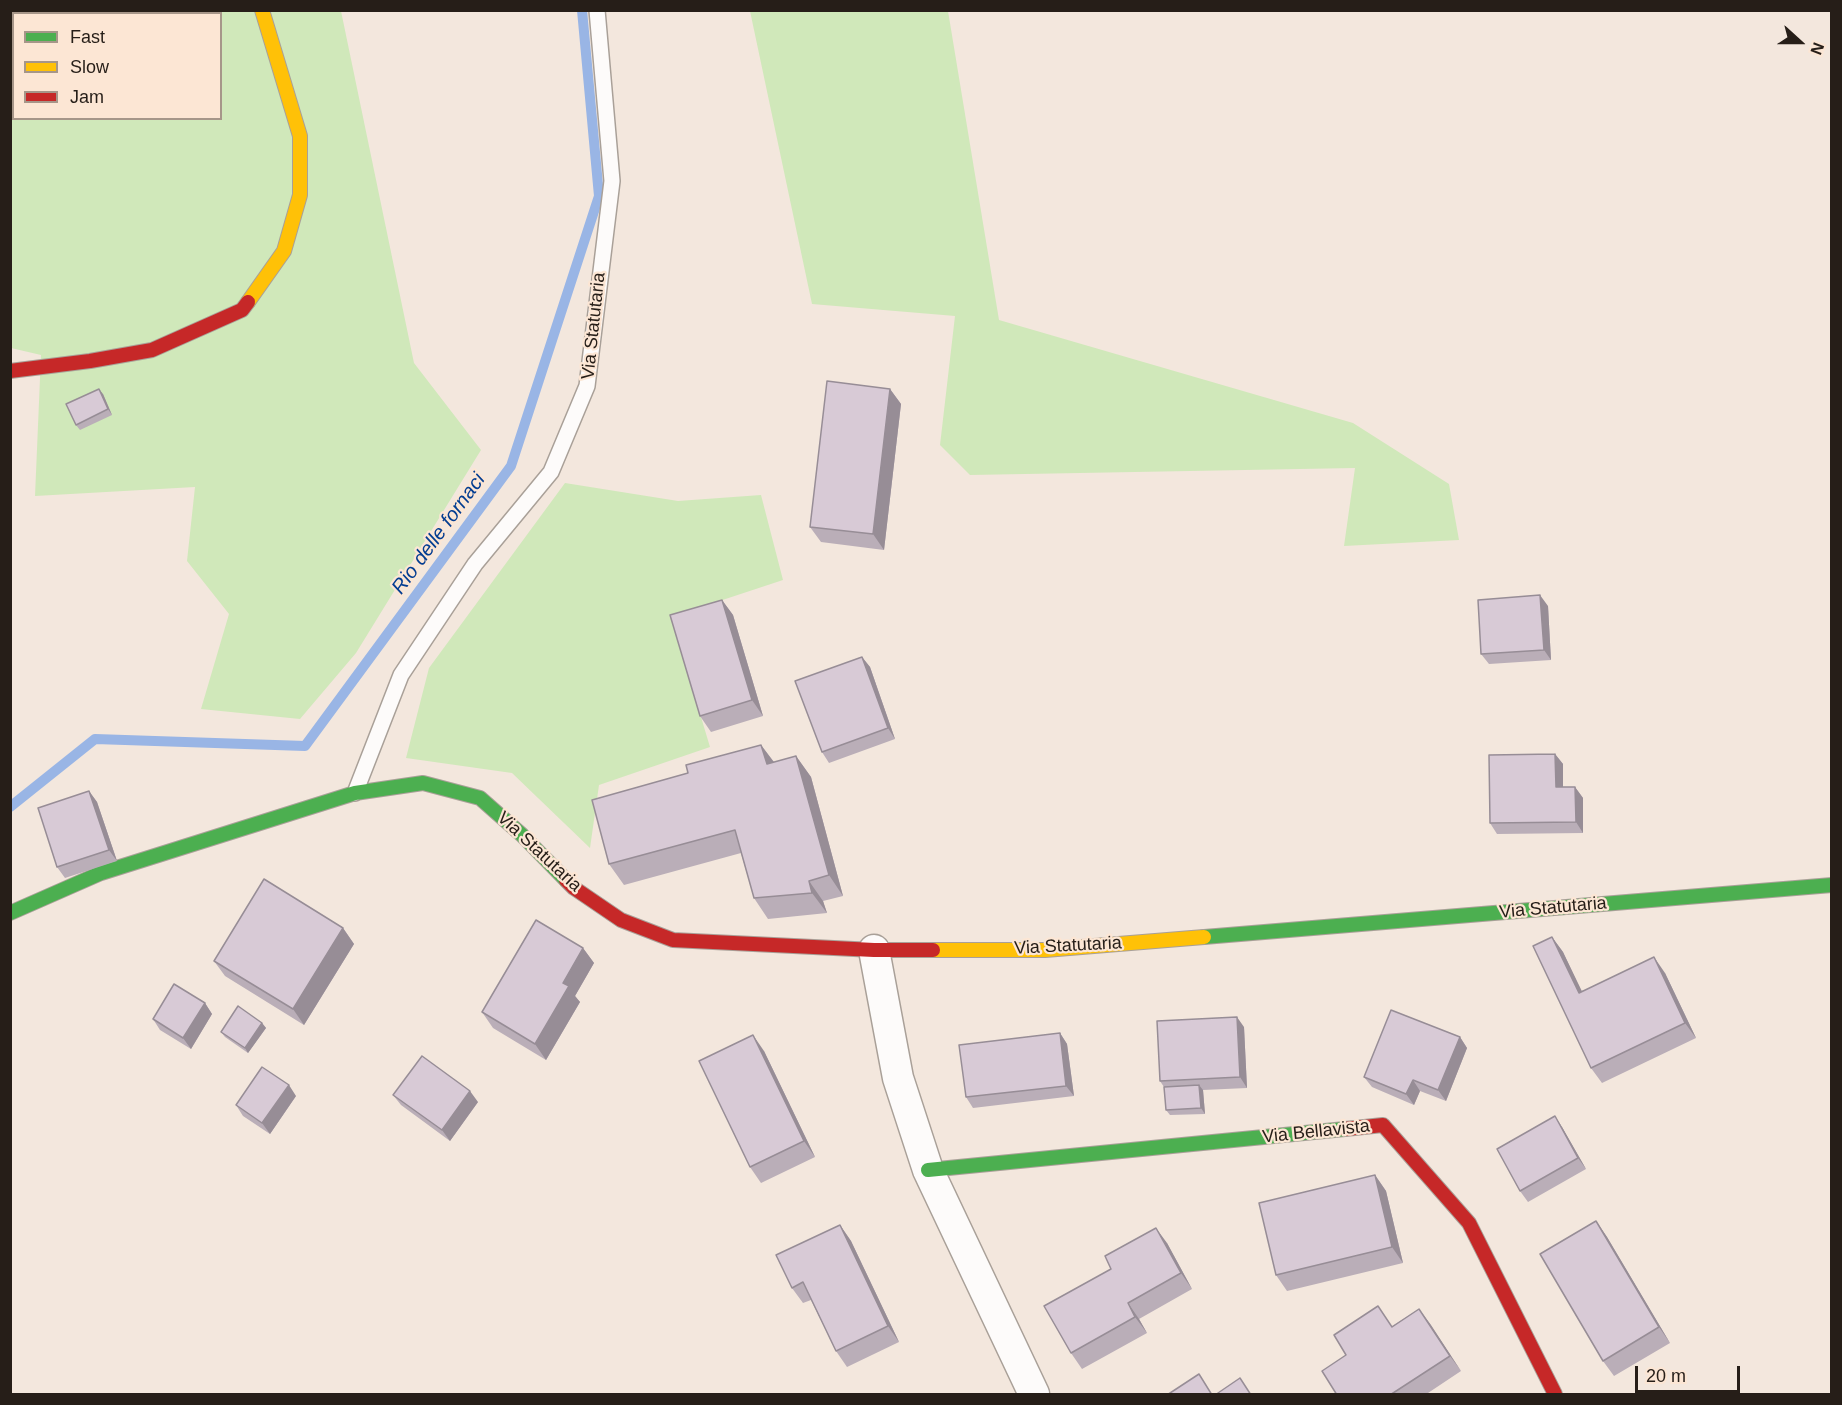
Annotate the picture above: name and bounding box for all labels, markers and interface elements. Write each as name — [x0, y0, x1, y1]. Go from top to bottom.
legend — [12, 12, 222, 120]
north arrow — [1770, 12, 1830, 72]
text: Fast — [70, 27, 105, 47]
text: N — [1807, 40, 1827, 57]
text: Slow — [70, 57, 109, 77]
text: Jam — [70, 87, 104, 107]
street label: Via Statutaria — [578, 271, 610, 381]
water label: Rio delle fornaci — [387, 469, 491, 599]
street label: Via Statutaria — [492, 807, 586, 897]
street label: Via Statutaria — [1498, 893, 1608, 923]
street label: Via Statutaria — [1014, 932, 1122, 960]
street label: Via Bellavista — [1261, 1116, 1371, 1148]
scale bar — [1638, 1354, 1743, 1392]
text: 20 m — [1646, 1366, 1686, 1386]

